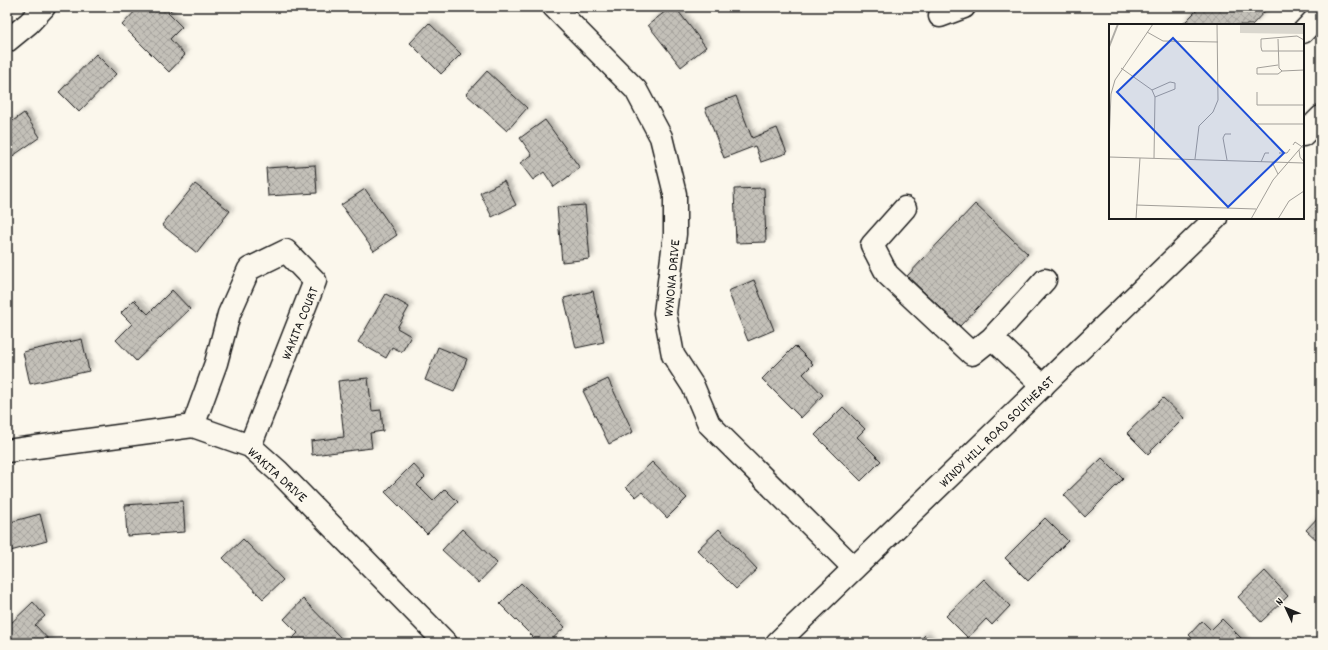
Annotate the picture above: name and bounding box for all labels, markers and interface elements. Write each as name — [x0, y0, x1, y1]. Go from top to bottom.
inset map — [1109, 24, 1304, 219]
street label: WYNONA DRIVE — [660, 238, 686, 318]
street label: WAKITA COURT — [277, 284, 325, 363]
street label: WINDY HILL ROAD SOUTHEAST — [935, 372, 1060, 493]
street label: WAKITA DRIVE — [242, 443, 311, 508]
north arrow — [1266, 588, 1306, 628]
text: N — [1273, 595, 1288, 610]

